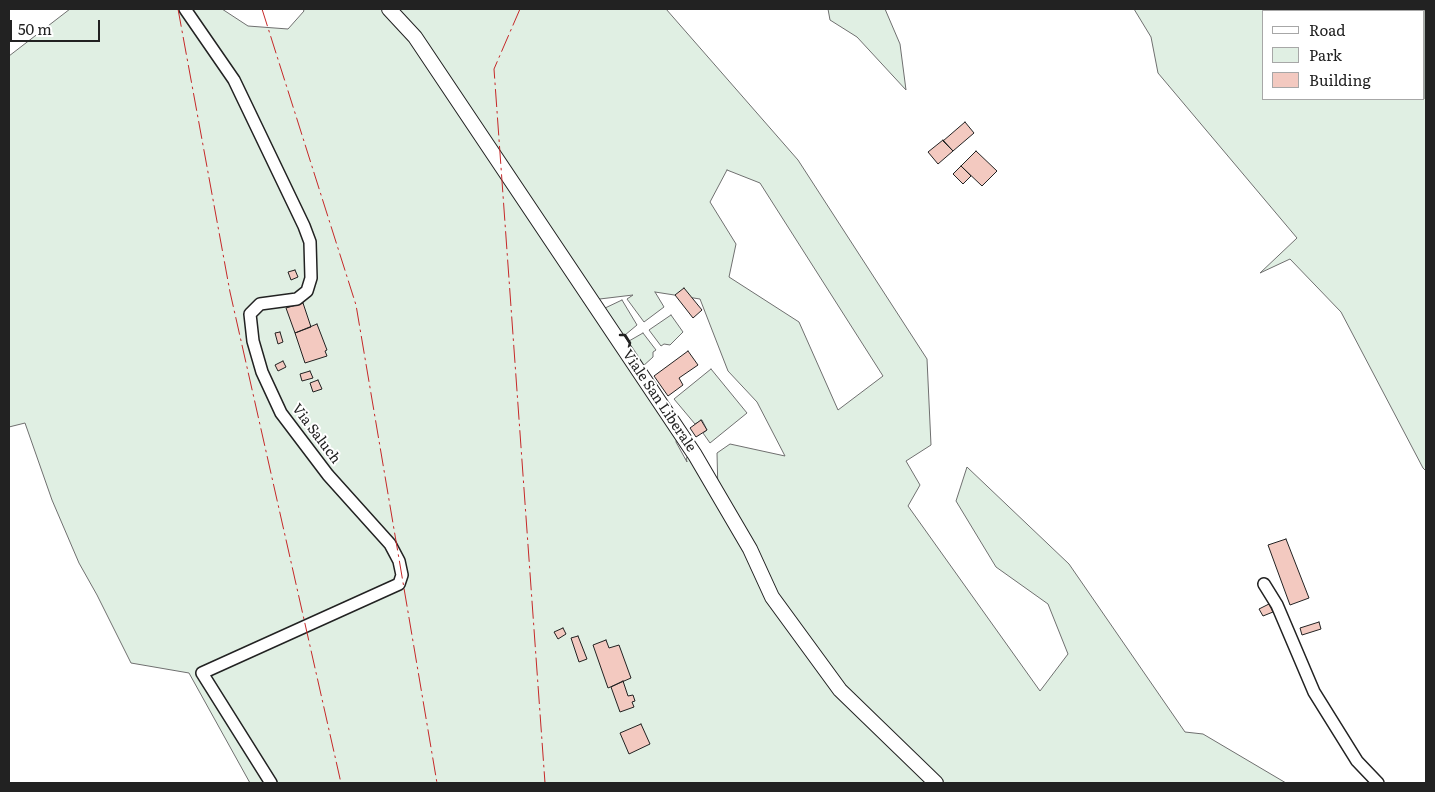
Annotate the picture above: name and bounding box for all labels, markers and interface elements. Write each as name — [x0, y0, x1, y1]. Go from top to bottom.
scale bar — [12, 10, 102, 42]
legend — [1262, 10, 1425, 100]
text: 50 m — [18, 17, 52, 40]
text: Road — [1309, 18, 1345, 41]
text: Park — [1309, 43, 1342, 66]
text: Building — [1309, 68, 1371, 91]
street label: Viale San Liberale — [619, 347, 699, 455]
street label: Via Saluch — [288, 401, 344, 467]

